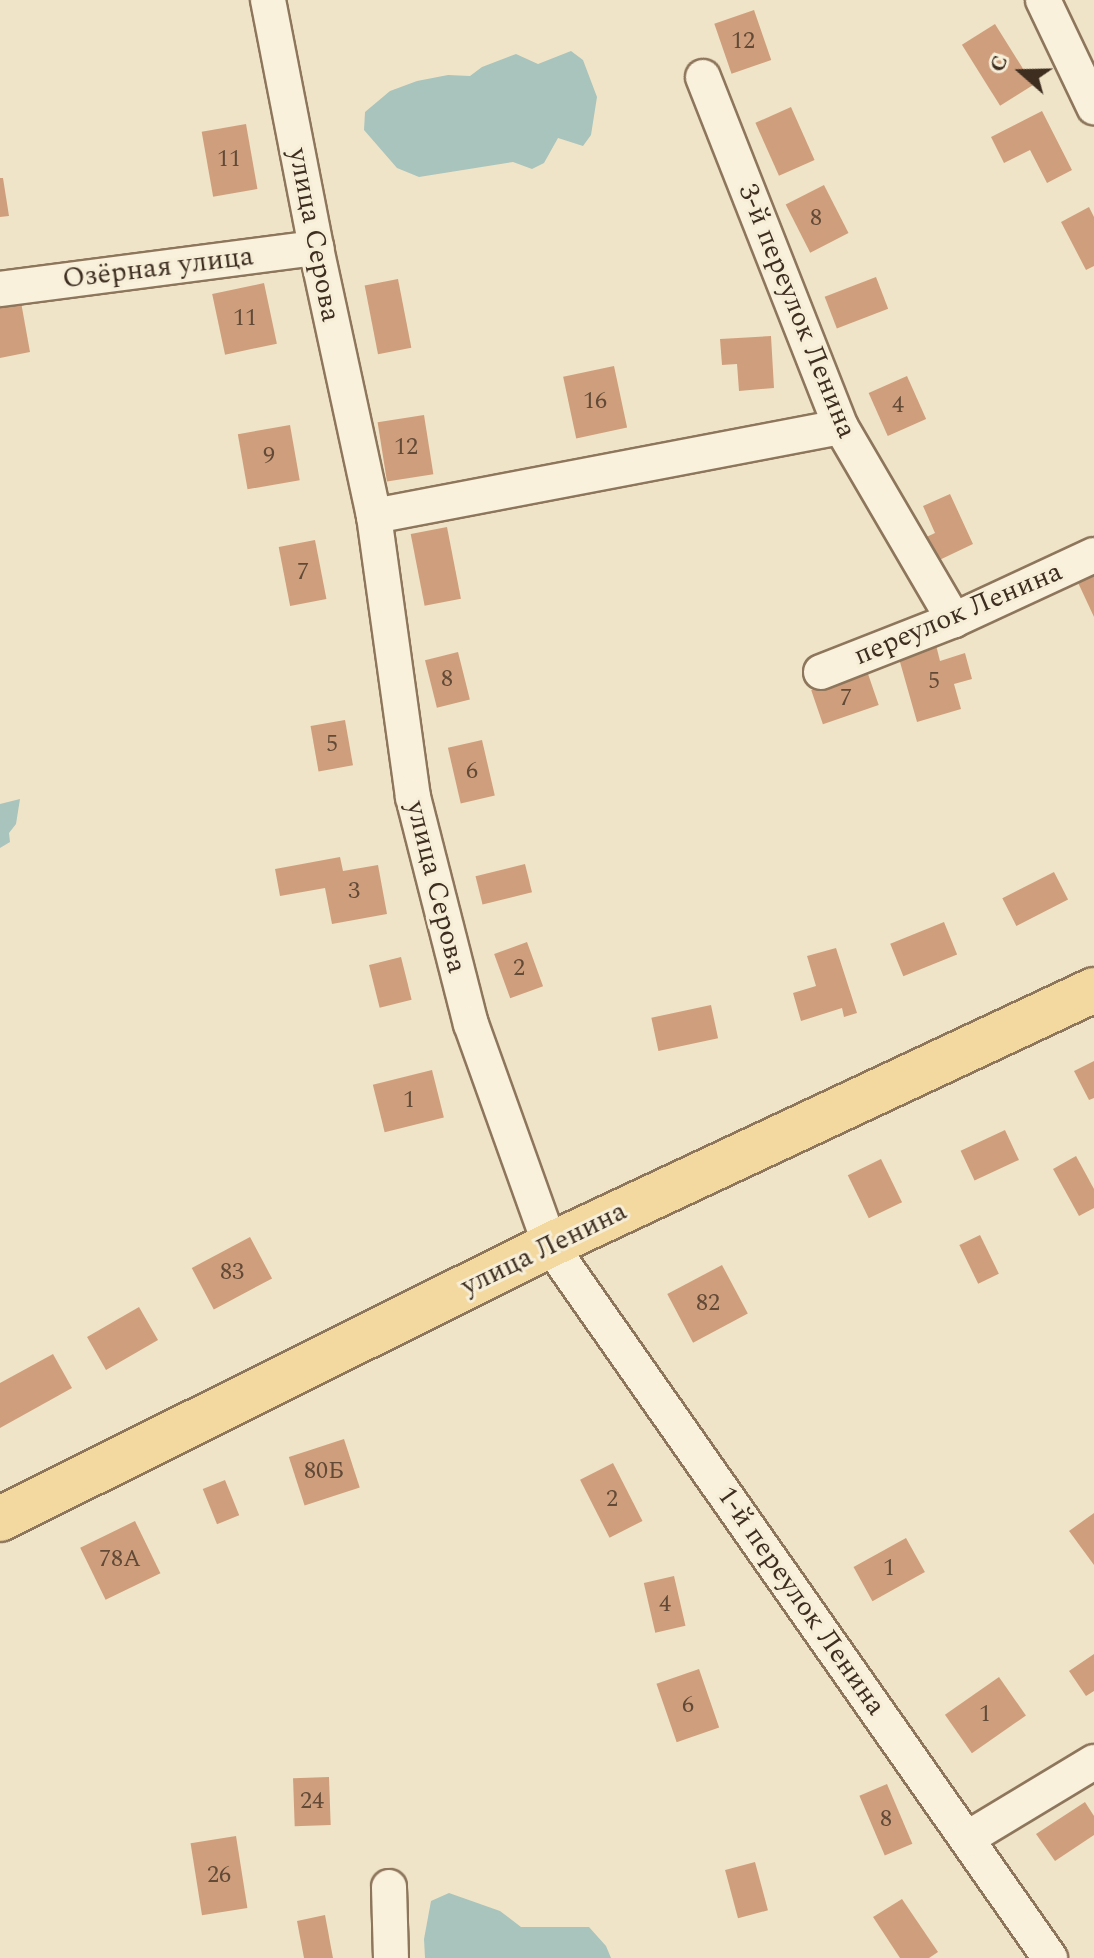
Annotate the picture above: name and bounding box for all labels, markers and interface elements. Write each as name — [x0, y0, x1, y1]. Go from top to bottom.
house number: 12 — [731, 28, 755, 56]
north arrow — [982, 32, 1062, 112]
text: С — [981, 51, 1017, 77]
street label: улица Серова — [281, 145, 347, 325]
house number: 11 — [217, 146, 241, 174]
street label: 3-й переулок Ленина — [731, 179, 863, 443]
house number: 8 — [810, 205, 822, 233]
street label: Озёрная улица — [61, 240, 255, 296]
house number: 11 — [233, 305, 257, 333]
house number: 16 — [583, 388, 607, 416]
house number: 4 — [892, 392, 904, 420]
house number: 12 — [394, 434, 418, 462]
house number: 9 — [263, 443, 275, 471]
street label: переулок Ленина — [849, 555, 1067, 673]
house number: 7 — [297, 559, 309, 587]
house number: 8 — [441, 666, 453, 694]
house number: 5 — [928, 668, 940, 696]
house number: 7 — [840, 685, 852, 713]
house number: 5 — [326, 731, 338, 759]
house number: 6 — [466, 758, 478, 786]
street label: улица Серова — [398, 798, 474, 976]
house number: 3 — [348, 878, 360, 906]
house number: 2 — [513, 955, 525, 983]
house number: 1 — [403, 1087, 415, 1115]
street label: улица Ленина — [456, 1194, 632, 1304]
house number: 83 — [220, 1259, 244, 1287]
house number: 82 — [696, 1290, 720, 1318]
house number: 80Б — [304, 1458, 344, 1486]
street label: 1-й переулок Ленина — [709, 1480, 893, 1722]
house number: 2 — [606, 1486, 618, 1514]
house number: 78А — [99, 1546, 141, 1574]
house number: 1 — [883, 1555, 895, 1583]
house number: 4 — [659, 1591, 671, 1619]
house number: 6 — [682, 1692, 694, 1720]
house number: 1 — [979, 1701, 991, 1729]
house number: 24 — [300, 1788, 324, 1816]
house number: 8 — [880, 1806, 892, 1834]
house number: 26 — [207, 1862, 231, 1890]

